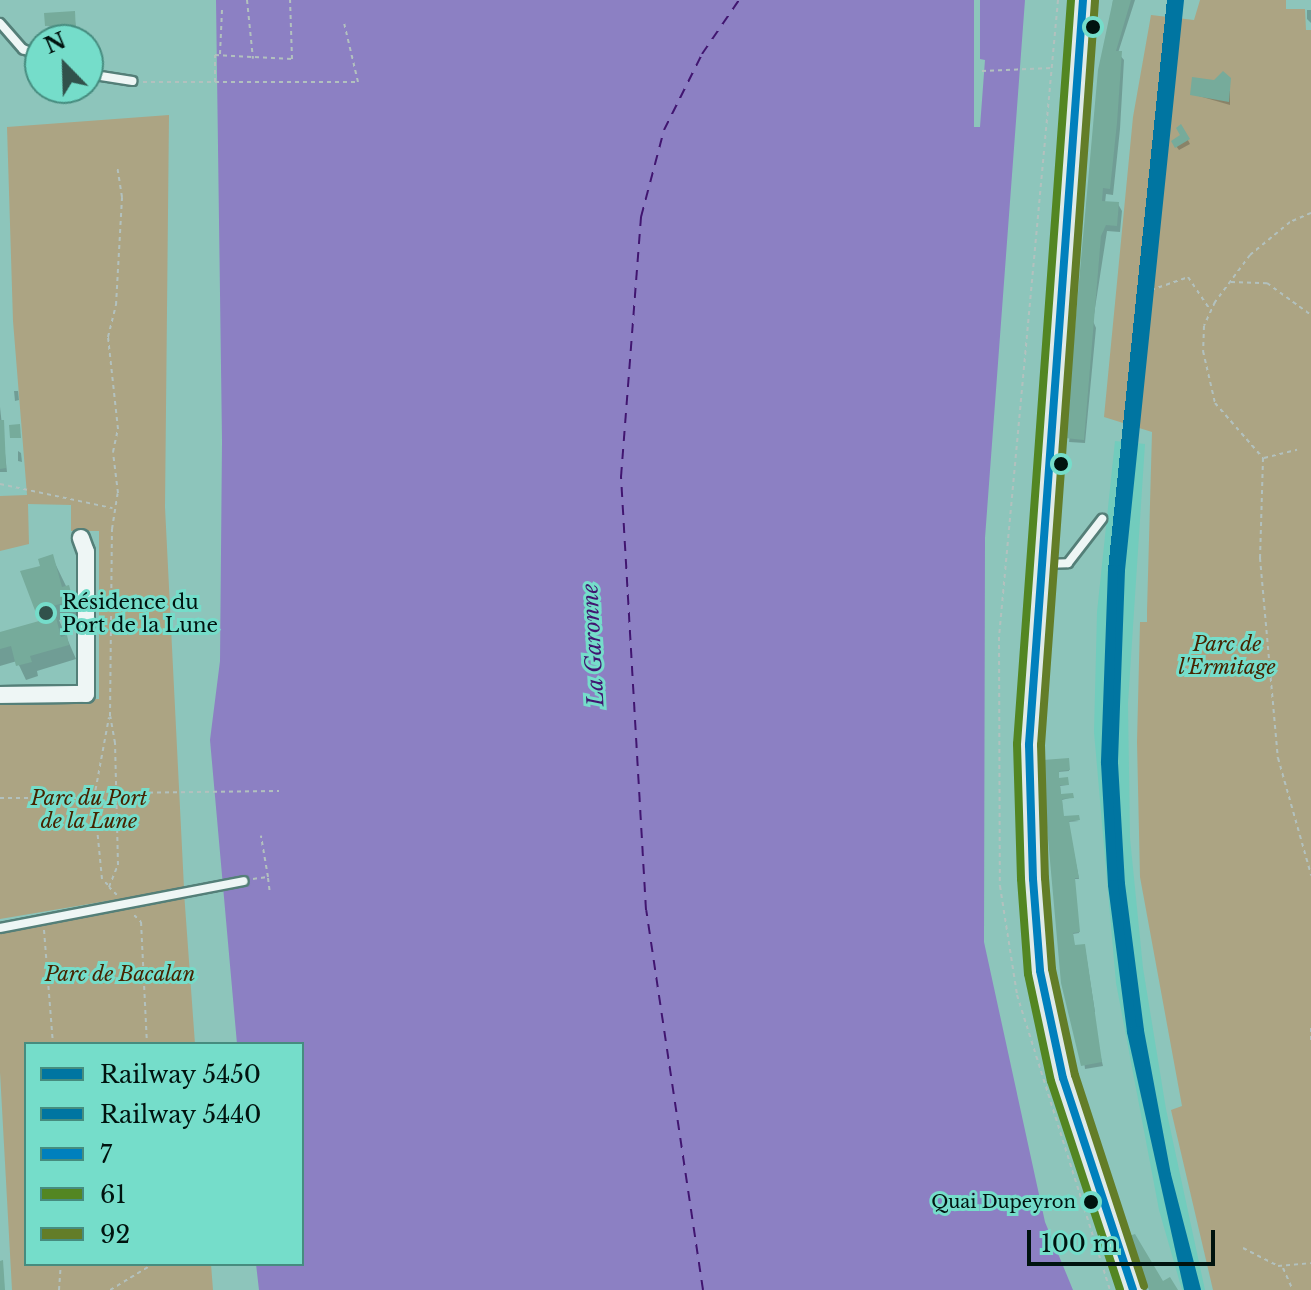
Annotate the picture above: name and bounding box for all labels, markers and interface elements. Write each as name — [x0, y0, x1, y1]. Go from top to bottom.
unlabelled marker — [1085, 19, 1101, 35]
north arrow — [24, 24, 104, 104]
text: N — [40, 27, 70, 60]
unlabelled marker — [1053, 456, 1069, 472]
water label: La Garonne — [577, 583, 609, 707]
place label: Résidence du Port de la Lune — [62, 590, 218, 637]
marker: Résidence du Port de la Lune — [37, 604, 55, 622]
park label: Parc de l'Ermitage — [1178, 633, 1276, 680]
park label: Parc du Port de la Lune — [31, 786, 147, 833]
park label: Parc de Bacalan — [45, 962, 195, 986]
legend — [24, 1042, 304, 1266]
text: Railway 5450 — [100, 1060, 261, 1089]
text: Railway 5440 — [100, 1100, 261, 1129]
text: 7 — [100, 1140, 112, 1169]
text: 61 — [100, 1180, 126, 1209]
place label: Quai Dupeyron — [931, 1191, 1076, 1213]
marker: Quai Dupeyron — [1083, 1194, 1099, 1210]
scale bar — [1031, 1214, 1219, 1264]
text: 92 — [100, 1220, 130, 1249]
text: 100 m — [1041, 1229, 1119, 1258]

